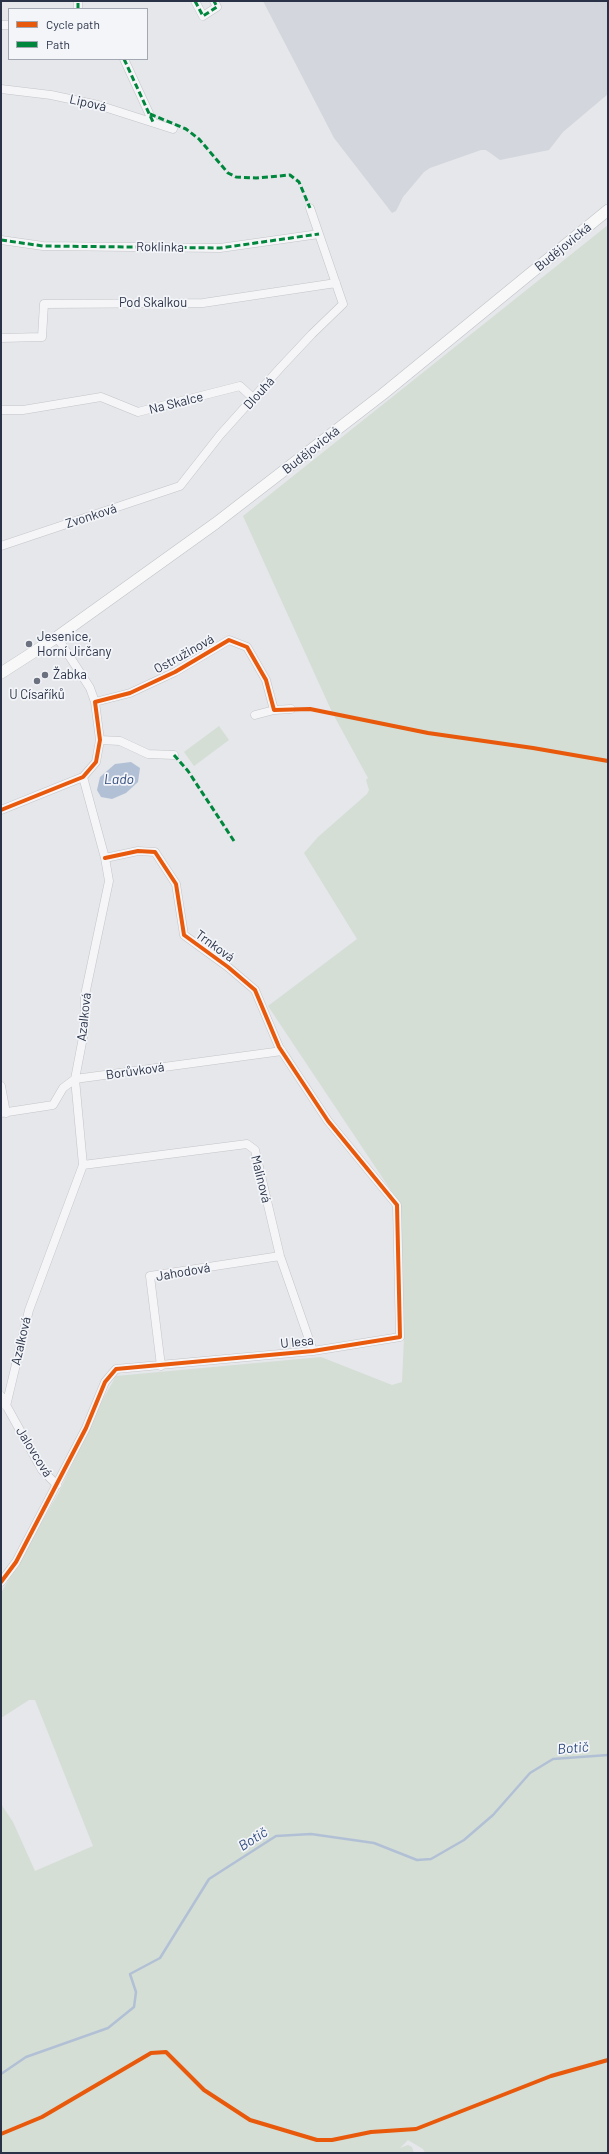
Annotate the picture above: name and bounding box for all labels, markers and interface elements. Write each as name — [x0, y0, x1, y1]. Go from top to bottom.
legend — [8, 8, 148, 60]
text: Cycle path — [46, 17, 100, 31]
text: Path — [46, 37, 70, 51]
street label: Lipová — [68, 91, 108, 115]
street label: Budějovická — [532, 219, 594, 275]
street label: Roklinka — [136, 239, 184, 255]
street label: Pod Skalkou — [119, 295, 187, 311]
street label: Dlouhá — [240, 373, 278, 413]
street label: Na Skalce — [147, 389, 205, 417]
street label: Budějovická — [279, 423, 343, 477]
street label: Zvonková — [63, 500, 119, 532]
place label: Jesenice, Horní Jirčany — [37, 629, 111, 660]
street label: Ostružinová — [151, 631, 217, 677]
marker: Jesenice, Horní Jirčany — [24, 639, 34, 649]
place label: Žabka — [53, 667, 87, 683]
marker: Žabka — [40, 670, 50, 680]
marker: U Císaříků — [32, 676, 42, 686]
place label: U Císaříků — [9, 687, 65, 703]
water label: Lado — [104, 771, 134, 787]
street label: Trnková — [193, 927, 237, 965]
street label: Azalková — [74, 992, 94, 1042]
street label: Borůvková — [105, 1059, 165, 1083]
street label: Malinová — [248, 1154, 274, 1204]
street label: Jahodová — [155, 1260, 211, 1284]
street label: Azalková — [8, 1315, 34, 1367]
street label: U lesa — [279, 1332, 315, 1352]
street label: Jalovcová — [13, 1424, 55, 1480]
water label: Botič — [557, 1738, 589, 1758]
water label: Botič — [235, 1824, 271, 1854]

